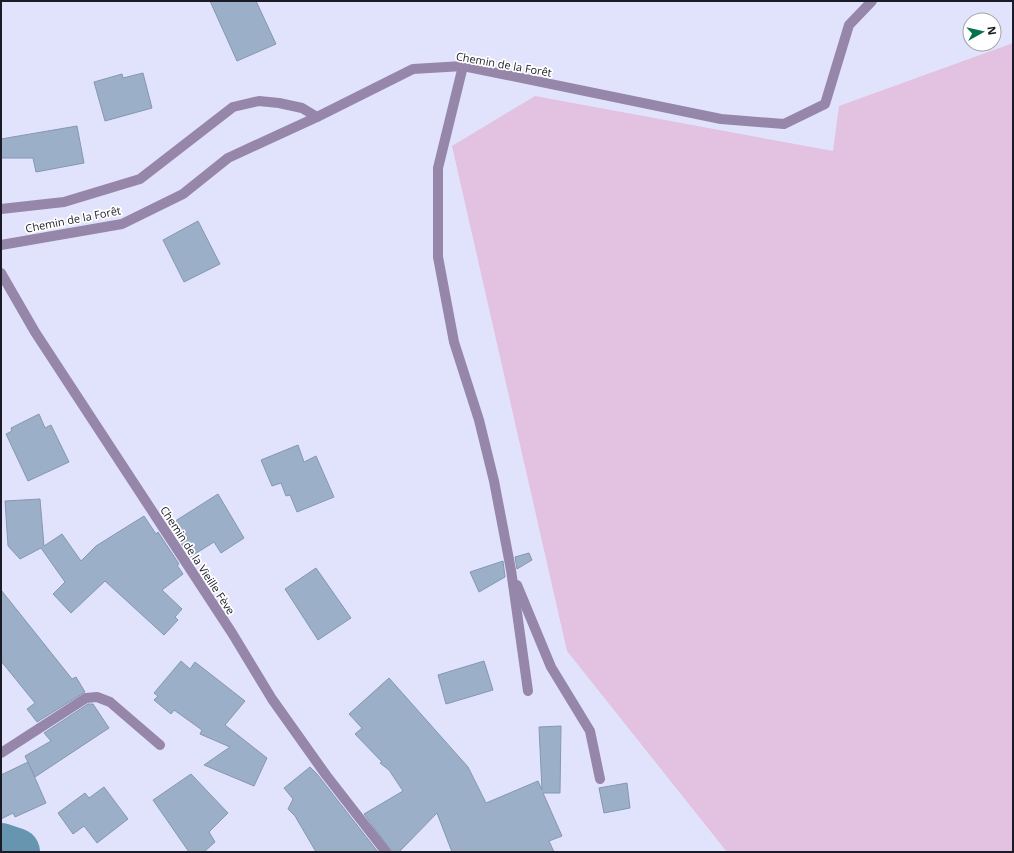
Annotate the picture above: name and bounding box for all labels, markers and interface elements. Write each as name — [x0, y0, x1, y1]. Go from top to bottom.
north arrow — [962, 12, 1002, 52]
text: N — [984, 25, 1000, 36]
street label: Chemin de la Forêt — [455, 48, 553, 80]
street label: Chemin de la Forêt — [24, 202, 122, 236]
street label: Chemin de la Vieille Fève — [157, 503, 239, 617]

